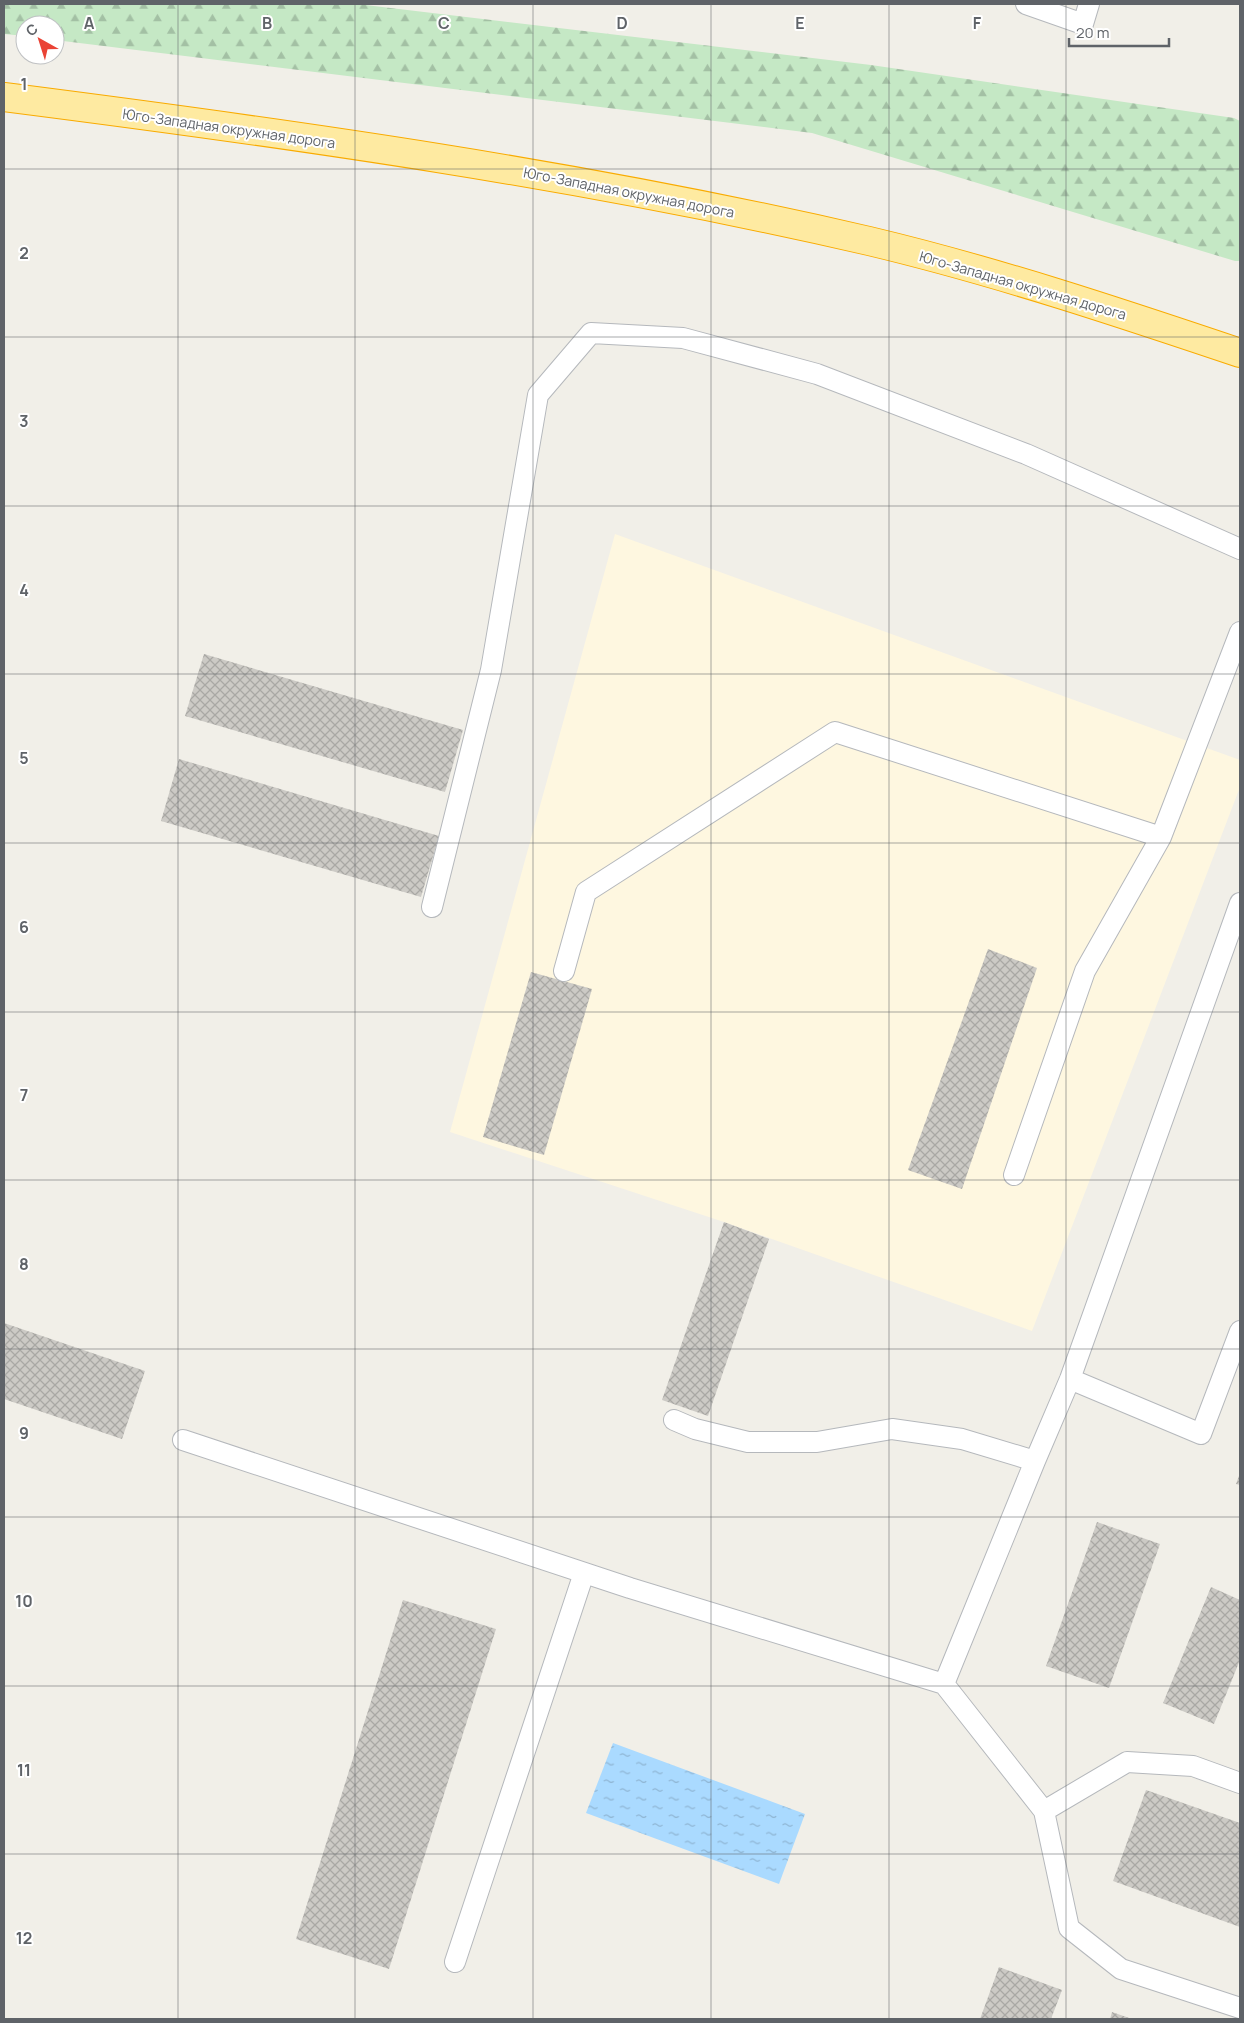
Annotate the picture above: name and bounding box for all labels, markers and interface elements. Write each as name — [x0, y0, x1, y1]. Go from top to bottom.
text: A — [84, 12, 95, 34]
text: B — [262, 12, 272, 34]
text: C — [438, 12, 450, 34]
text: D — [616, 12, 628, 34]
text: E — [795, 12, 805, 34]
text: F — [973, 12, 982, 34]
north arrow — [15, 15, 65, 65]
scale bar — [1069, 15, 1169, 47]
text: С — [22, 19, 42, 40]
text: 20 m — [1076, 22, 1109, 43]
text: 1 — [20, 73, 28, 95]
street label: Юго-Западная окружная дорога — [122, 104, 336, 152]
street label: Юго-Западная окружная дорога — [522, 162, 736, 222]
text: 2 — [19, 242, 29, 264]
street label: Юго-Западная окружная дорога — [917, 246, 1129, 324]
text: 3 — [19, 410, 29, 432]
text: 4 — [19, 579, 29, 601]
text: 5 — [19, 747, 29, 769]
text: 6 — [19, 916, 29, 938]
text: 7 — [20, 1084, 28, 1106]
text: 8 — [19, 1253, 29, 1275]
text: 9 — [19, 1422, 29, 1444]
text: 10 — [15, 1590, 33, 1612]
text: 11 — [17, 1759, 31, 1781]
text: 12 — [16, 1927, 32, 1949]

